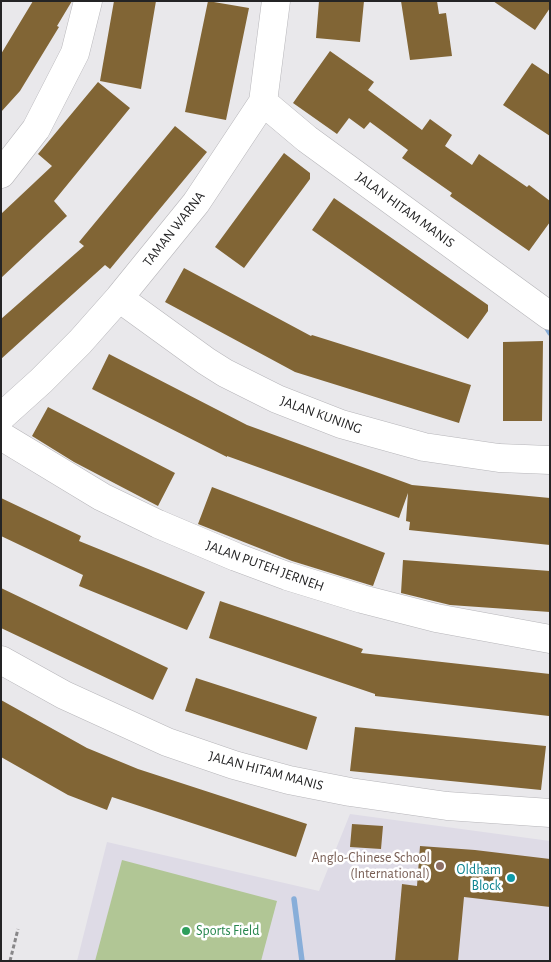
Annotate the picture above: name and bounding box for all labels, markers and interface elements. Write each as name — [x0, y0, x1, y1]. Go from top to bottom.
street label: JALAN HITAM MANIS — [352, 169, 458, 251]
street label: TAMAN WARNA — [139, 188, 209, 270]
street label: JALAN KUNING — [278, 392, 364, 438]
street label: JALAN PUTEH JERNEH — [204, 537, 326, 595]
street label: JALAN HITAM MANIS — [207, 748, 325, 794]
place label: Anglo-Chinese School (International) — [312, 850, 430, 882]
marker: Anglo-Chinese School (International) — [434, 860, 446, 872]
place label: Oldham Block — [457, 862, 501, 894]
marker: Oldham Block — [505, 872, 517, 884]
place label: Sports Field — [196, 923, 260, 939]
marker: Sports Field — [180, 925, 192, 937]

